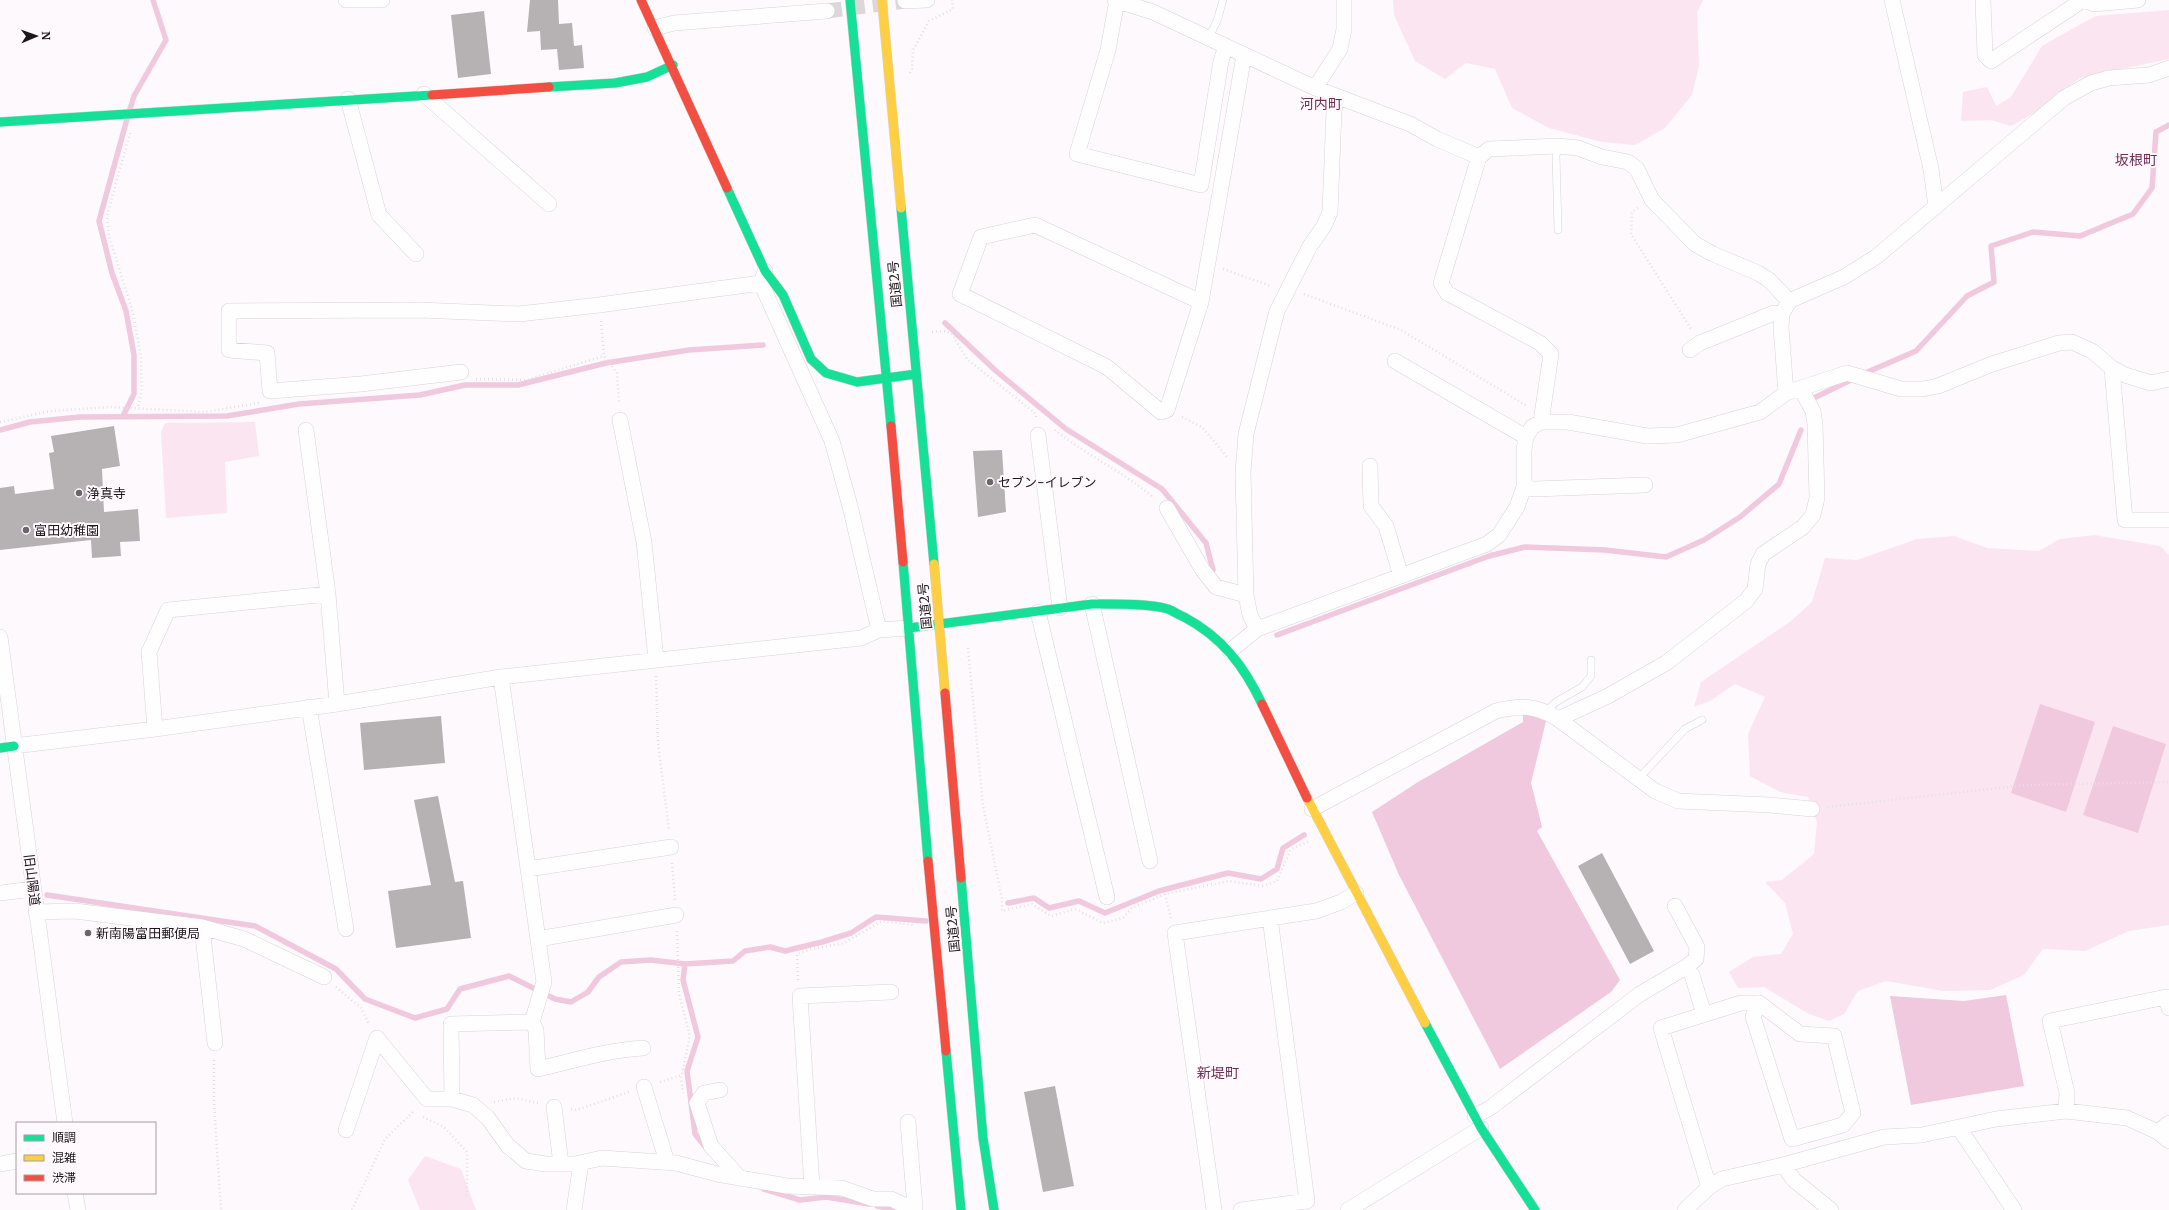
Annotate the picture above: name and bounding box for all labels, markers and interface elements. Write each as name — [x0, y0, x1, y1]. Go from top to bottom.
north arrow — [16, 16, 56, 56]
text: N — [39, 31, 53, 41]
district label: 河内町 — [1300, 95, 1342, 113]
district label: 坂根町 — [2115, 151, 2157, 169]
street label: 国道2号 — [884, 260, 906, 308]
place label: セブン-イレブン — [998, 474, 1097, 491]
marker: セブン-イレブン — [985, 477, 995, 487]
place label: 浄真寺 — [87, 485, 126, 502]
marker: 浄真寺 — [74, 488, 84, 498]
place label: 富田幼稚園 — [34, 522, 99, 539]
marker: 富田幼稚園 — [21, 525, 31, 535]
street label: 国道2号 — [914, 582, 936, 630]
street label: 旧山陽道 — [20, 853, 44, 907]
street label: 国道2号 — [942, 905, 964, 953]
place label: 新南陽富田郵便局 — [96, 925, 200, 942]
marker: 新南陽富田郵便局 — [83, 928, 93, 938]
district label: 新堤町 — [1197, 1064, 1239, 1082]
legend — [16, 1122, 156, 1194]
text: 順調 — [52, 1130, 76, 1145]
text: 混雑 — [52, 1150, 76, 1165]
text: 渋滞 — [52, 1170, 76, 1185]

